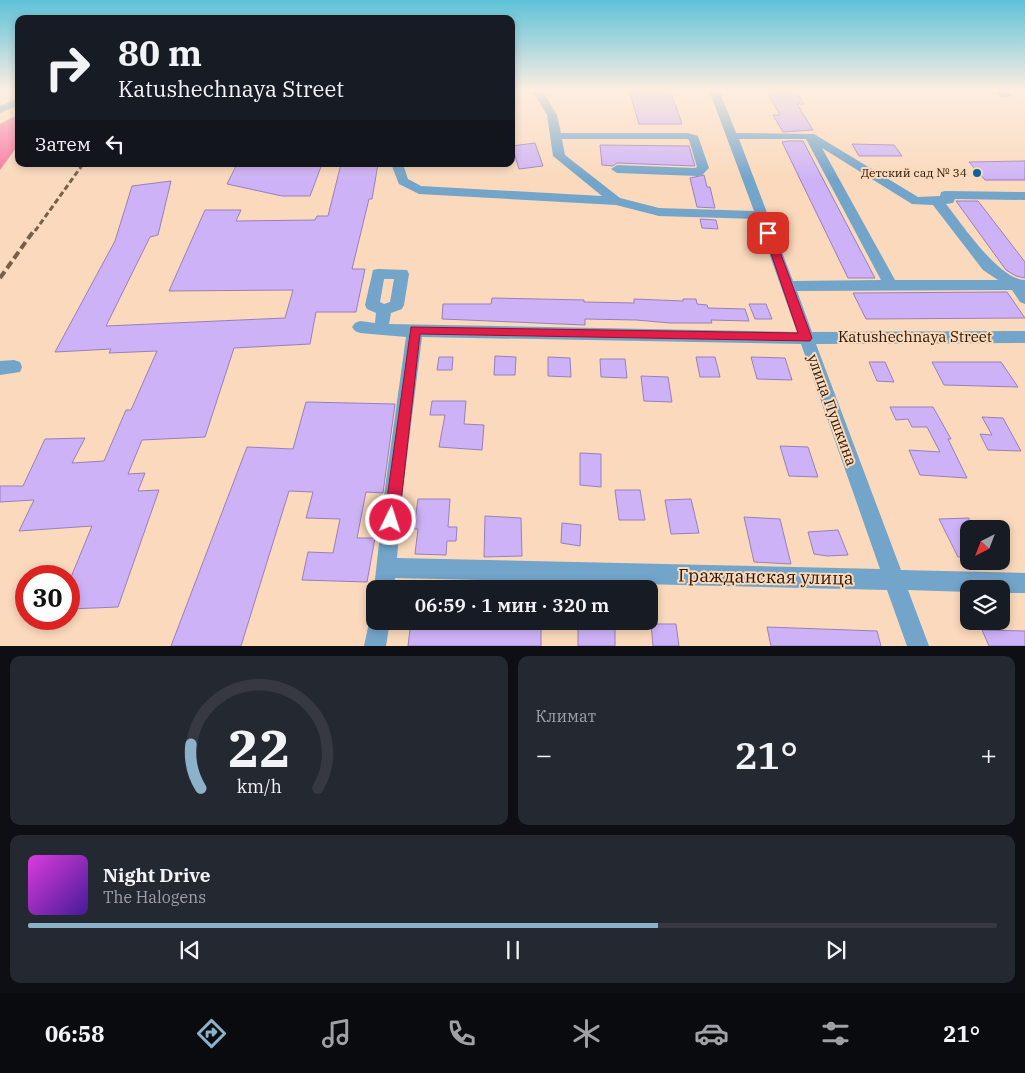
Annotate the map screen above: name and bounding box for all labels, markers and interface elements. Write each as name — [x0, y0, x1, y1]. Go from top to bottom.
text: 80 m — [118, 30, 202, 76]
icon: right — [35, 35, 100, 100]
text: Katushechnaya Street — [118, 74, 344, 103]
icon: left — [101, 130, 129, 158]
text: Затем — [35, 132, 91, 156]
place label: Детский сад № 34 — [861, 165, 967, 180]
marker: Детский сад № 34 — [971, 167, 983, 179]
pin — [747, 212, 789, 254]
icon: arrive — [754, 219, 782, 247]
street label: Katushechnaya Street — [838, 327, 992, 346]
street label: улица Пушкина — [803, 351, 861, 468]
position arrow — [364, 493, 416, 545]
north arrow — [960, 520, 1010, 570]
map controls — [960, 520, 1010, 630]
street label: Гражданская улица — [678, 563, 854, 590]
speed limit sign: 30 — [15, 565, 80, 630]
button: layers — [960, 580, 1010, 630]
text: 06:59 · 1 мин · 320 m — [415, 593, 609, 617]
text: Климат — [536, 706, 596, 726]
text: 22 — [228, 714, 290, 781]
text: 21° — [735, 730, 798, 779]
text: − — [536, 736, 552, 773]
text: + — [980, 736, 997, 773]
text: km/h — [236, 775, 281, 798]
text: Night Drive — [103, 863, 211, 887]
text: The Halogens — [103, 887, 206, 907]
icon: previous — [176, 936, 204, 964]
icon: pause — [499, 936, 527, 964]
icon: next — [822, 936, 850, 964]
icon: directions — [194, 1016, 229, 1051]
icon: music — [319, 1016, 354, 1051]
icon: phone — [444, 1016, 479, 1051]
icon: climate — [569, 1016, 604, 1051]
icon: car — [694, 1016, 729, 1051]
icon: filters — [818, 1016, 853, 1051]
text: 06:58 — [45, 1019, 104, 1048]
text: 21° — [943, 1019, 980, 1048]

